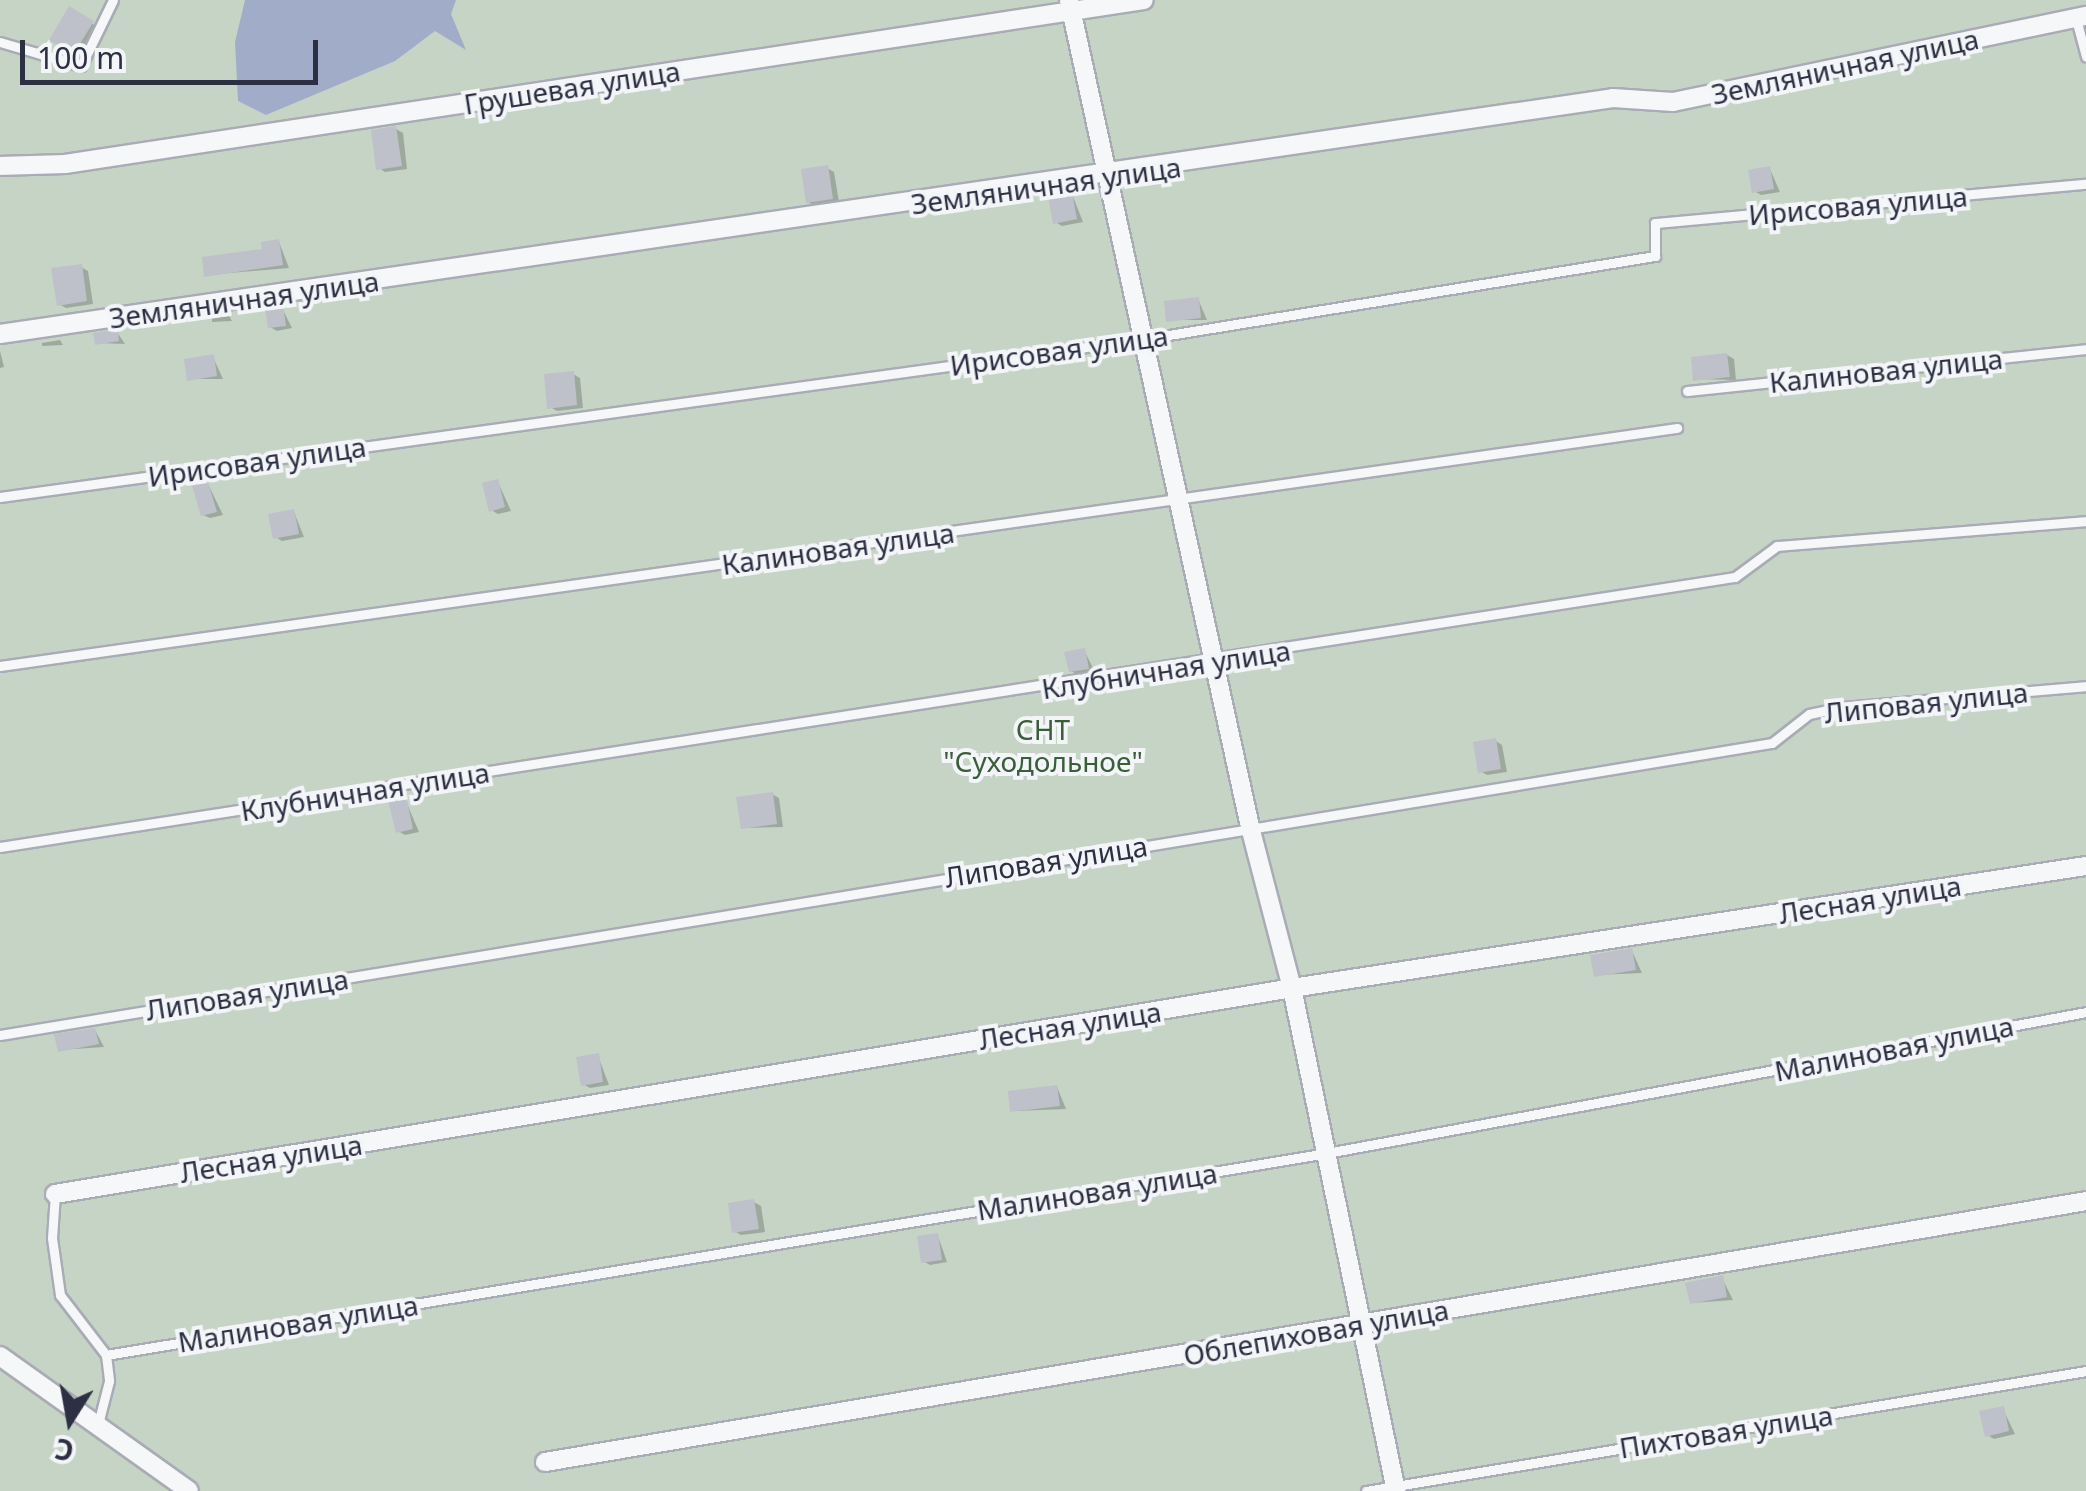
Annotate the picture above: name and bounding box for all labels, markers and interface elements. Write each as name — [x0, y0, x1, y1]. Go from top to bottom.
scale bar — [25, 20, 322, 82]
street label: Земляничная улица — [1708, 21, 1982, 111]
text: 100 m — [37, 37, 124, 78]
street label: Грушевая улица — [461, 53, 683, 121]
street label: Земляничная улица — [909, 149, 1183, 221]
street label: Ирисовая улица — [1747, 179, 1969, 231]
street label: Земляничная улица — [107, 263, 381, 335]
street label: Ирисовая улица — [948, 318, 1170, 382]
street label: Калиновая улица — [1768, 341, 2004, 399]
street label: Ирисовая улица — [146, 429, 368, 493]
street label: Калиновая улица — [719, 515, 957, 581]
street label: Клубничная улица — [1039, 633, 1293, 705]
street label: Липовая улица — [1822, 675, 2030, 729]
park label: СНТ "Суходольное" — [943, 712, 1143, 778]
street label: Клубничная улица — [238, 755, 492, 827]
street label: Липовая улица — [942, 828, 1150, 894]
street label: Лесная улица — [1776, 868, 1964, 930]
street label: Липовая улица — [143, 961, 351, 1027]
street label: Лесная улица — [976, 994, 1164, 1056]
street label: Малиновая улица — [1772, 1008, 2016, 1088]
street label: Лесная улица — [177, 1127, 365, 1189]
street label: Малиновая улица — [974, 1155, 1220, 1227]
street label: Малиновая улица — [175, 1287, 421, 1359]
street label: Облепиховая улица — [1181, 1292, 1451, 1372]
north arrow — [20, 1371, 120, 1471]
street label: Пихтовая улица — [1617, 1398, 1835, 1464]
text: С — [52, 1430, 77, 1471]

